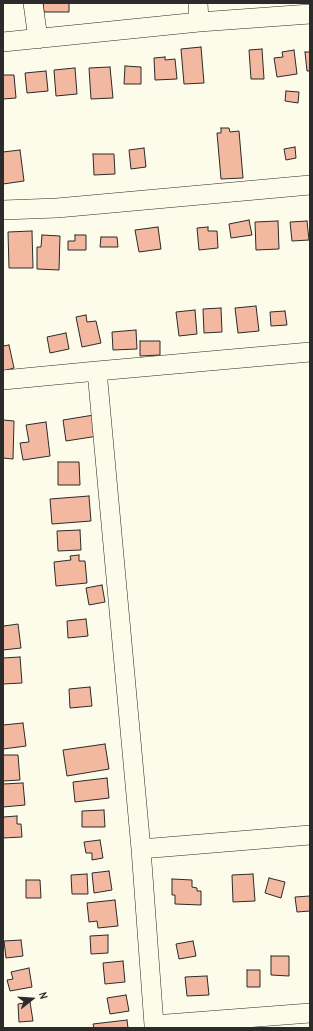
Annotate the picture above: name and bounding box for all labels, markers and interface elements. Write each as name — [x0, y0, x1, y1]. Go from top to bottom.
north arrow — [12, 979, 52, 1019]
text: N — [36, 990, 51, 1001]

